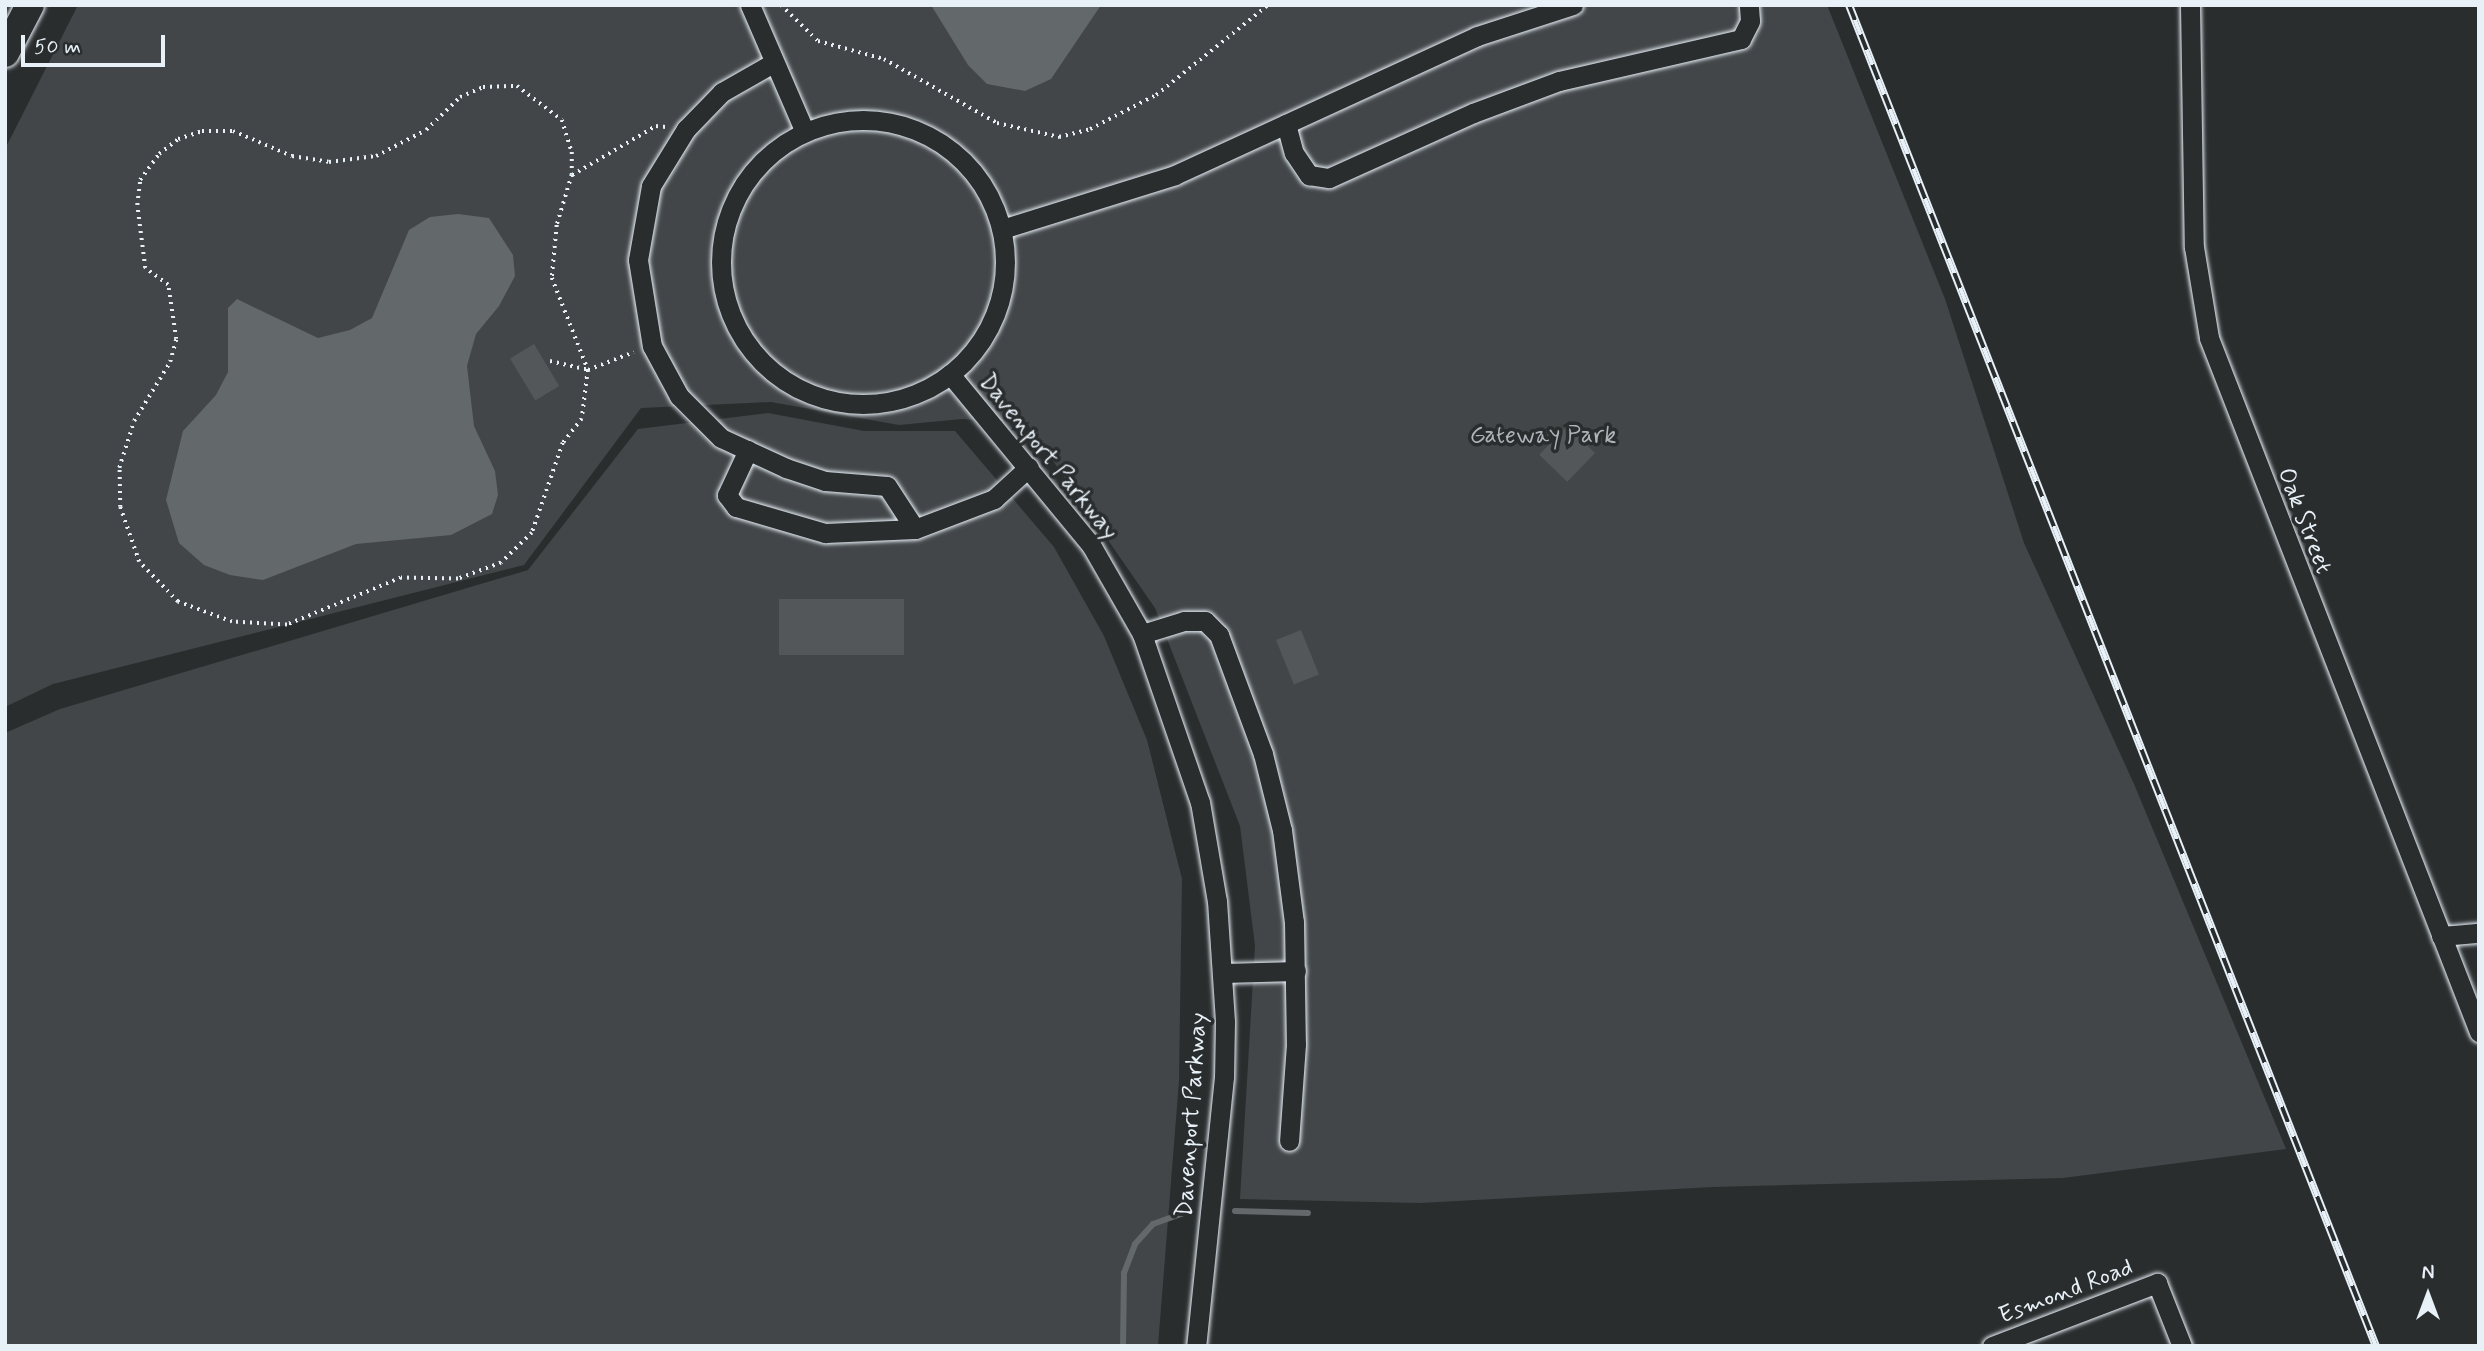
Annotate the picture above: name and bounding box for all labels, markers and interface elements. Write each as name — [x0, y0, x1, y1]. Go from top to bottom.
scale bar — [24, 21, 168, 65]
text: 50 m — [34, 33, 81, 61]
street label: Davenport Parkway — [972, 368, 1124, 546]
park label: Gateway Park — [1471, 422, 1615, 450]
street label: Oak Street — [2270, 462, 2338, 580]
street label: Davenport Parkway — [1170, 1012, 1214, 1218]
street label: Esmond Road — [1995, 1253, 2137, 1331]
north arrow — [2393, 1260, 2463, 1330]
text: N — [2422, 1261, 2434, 1286]

